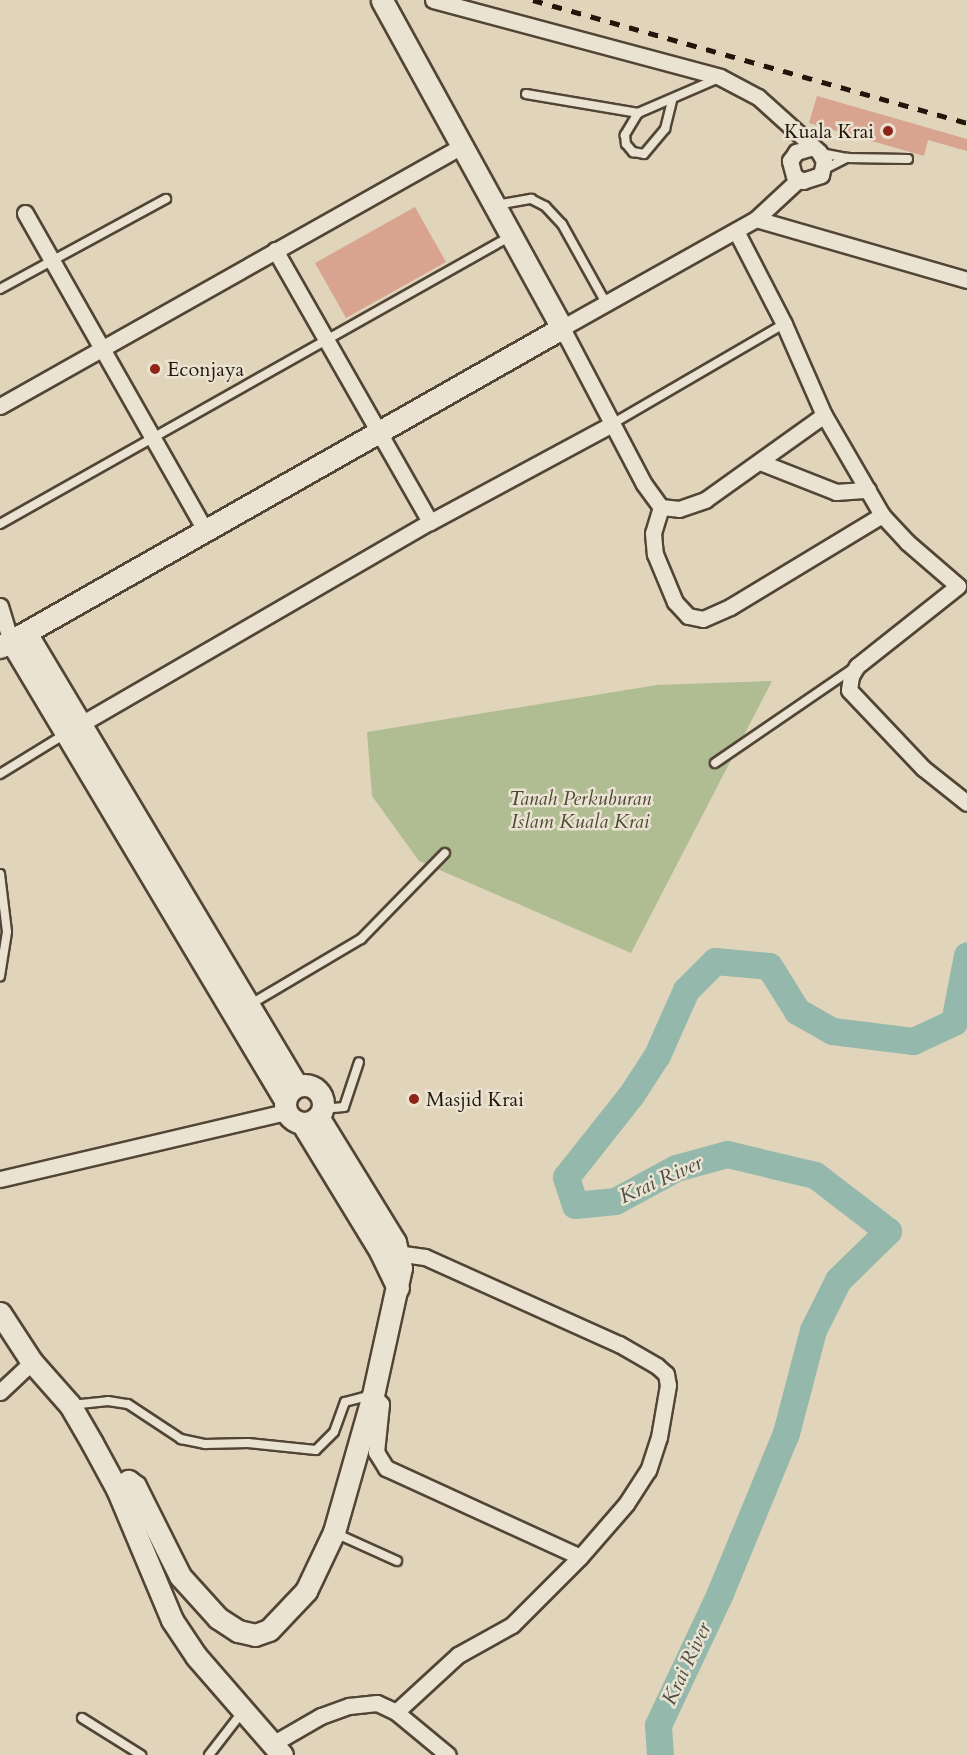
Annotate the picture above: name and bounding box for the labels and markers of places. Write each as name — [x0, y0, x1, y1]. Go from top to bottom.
place label: Kuala Krai — [784, 119, 874, 143]
marker: Kuala Krai — [879, 122, 897, 140]
place label: Econjaya — [167, 357, 244, 381]
marker: Econjaya — [148, 362, 162, 376]
place label: Masjid Krai — [426, 1087, 524, 1111]
marker: Masjid Krai — [407, 1092, 421, 1106]

